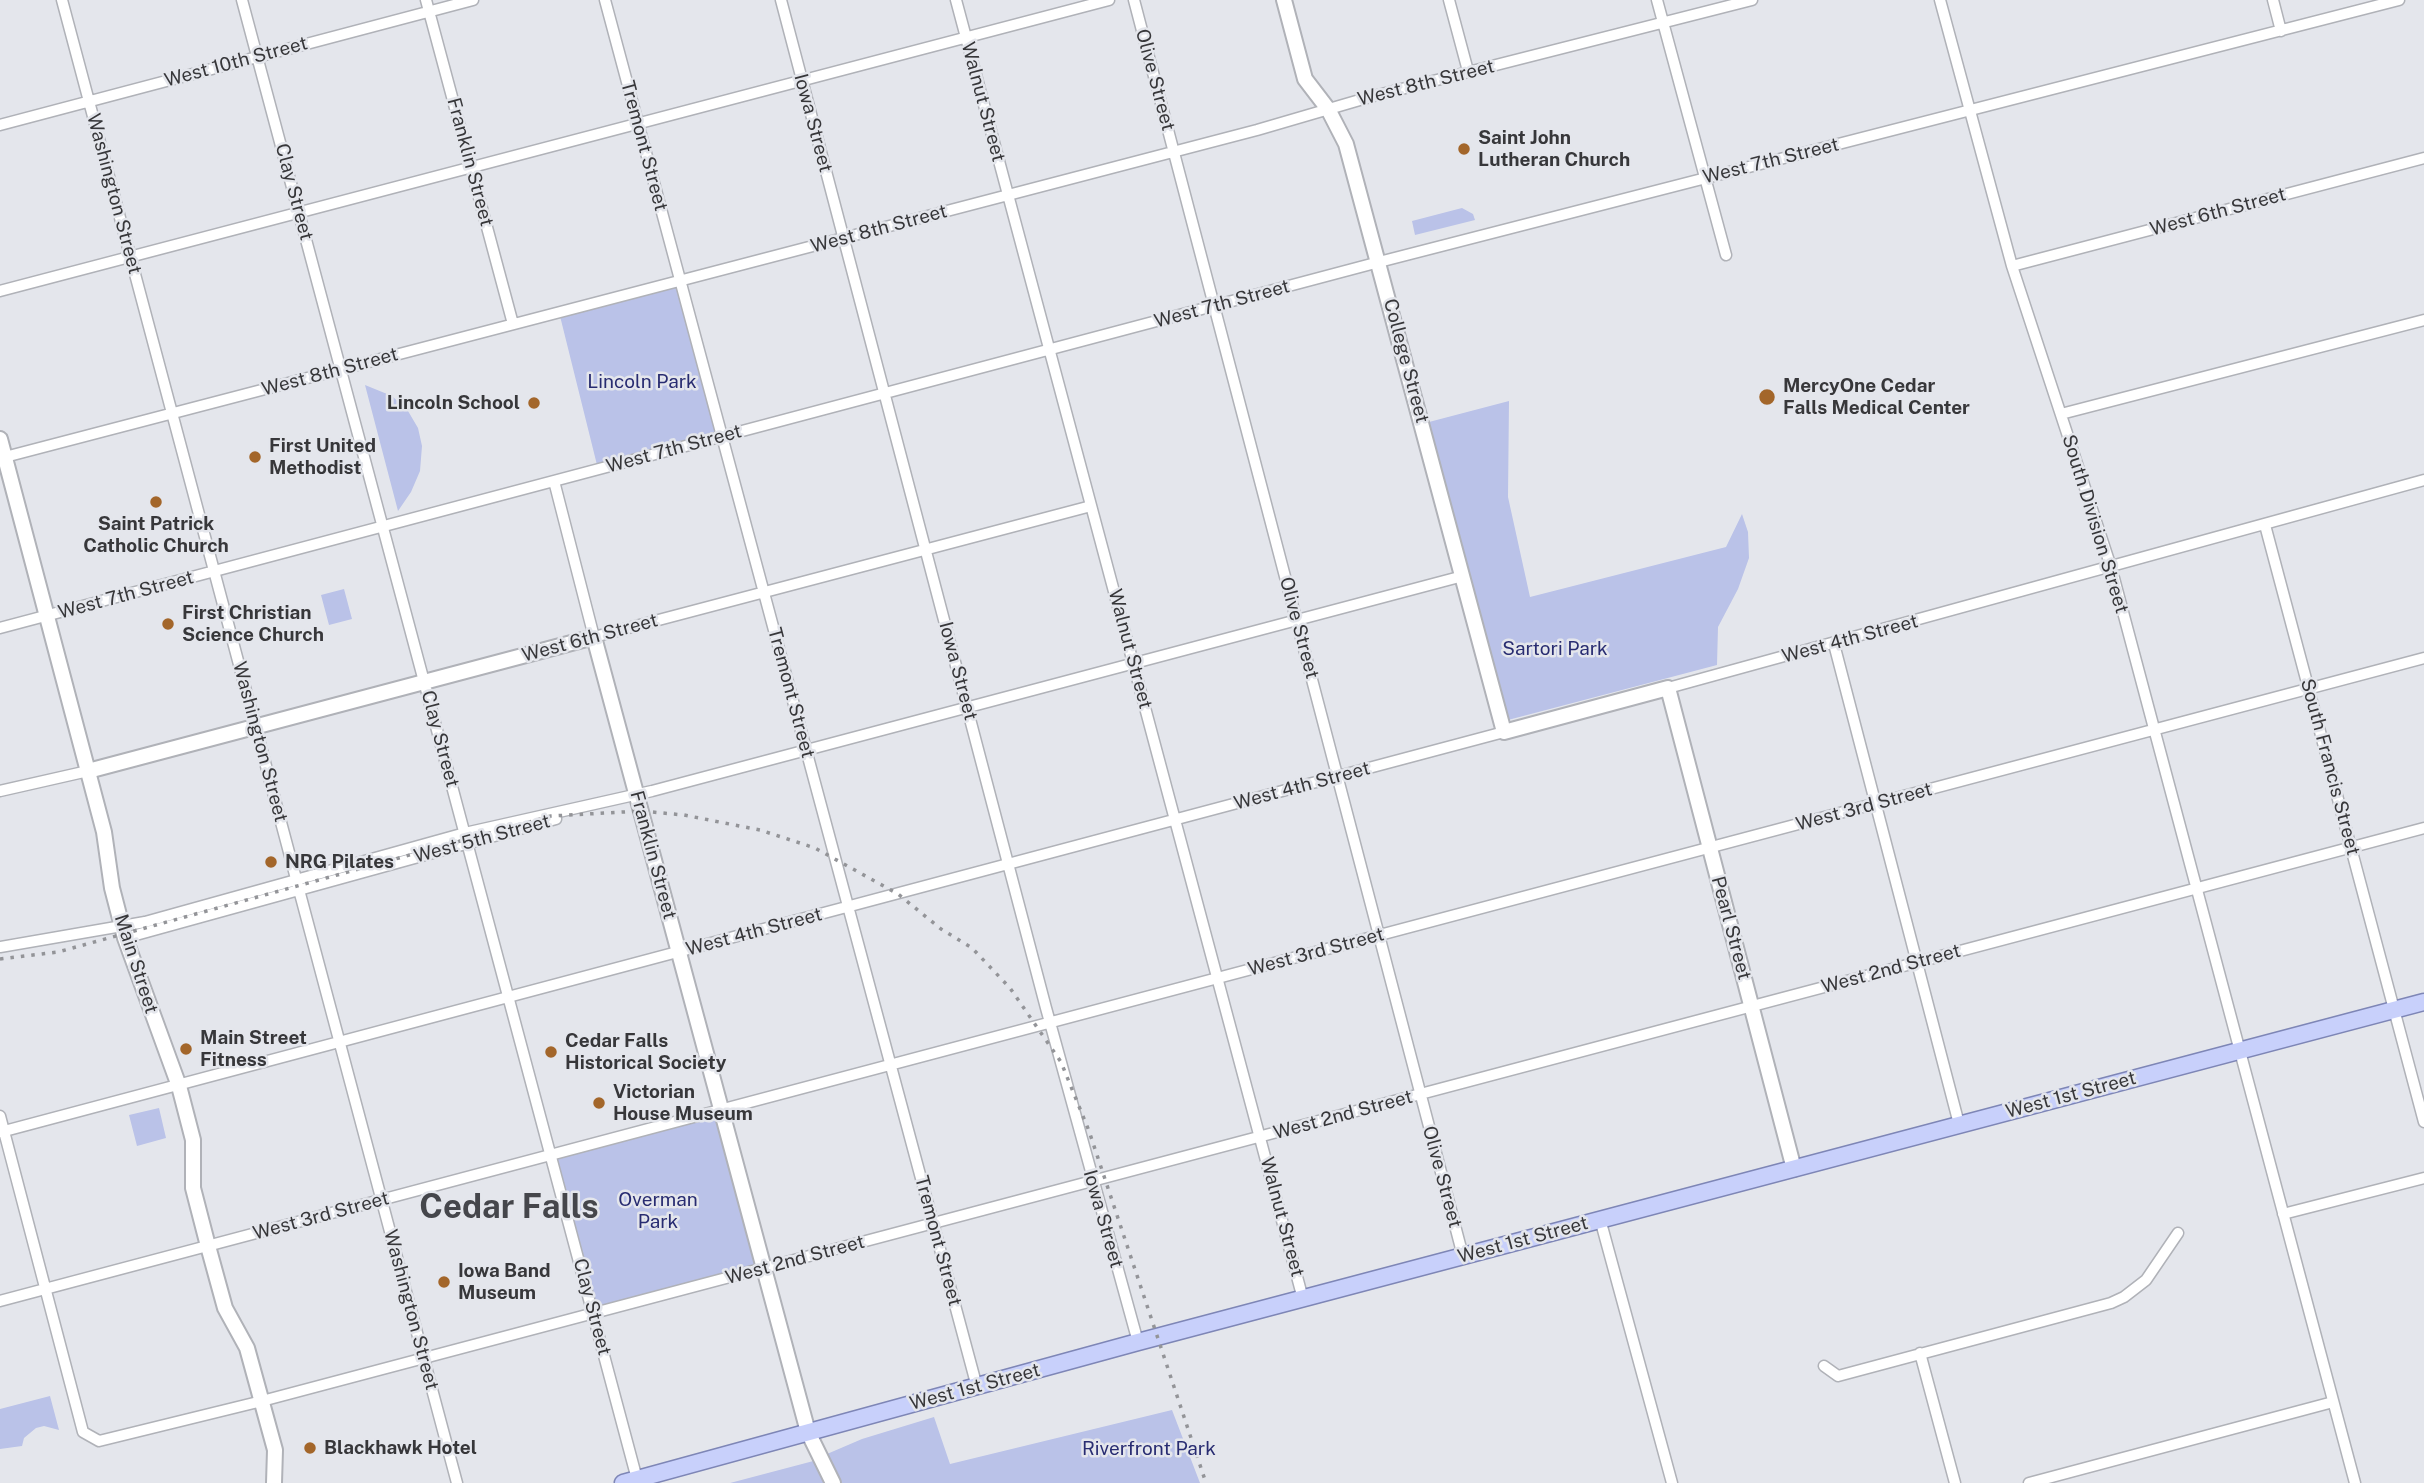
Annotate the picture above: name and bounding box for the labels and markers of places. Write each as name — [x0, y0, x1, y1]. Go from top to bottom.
place label: Saint John Lutheran Church — [1478, 127, 1630, 171]
marker: Saint John Lutheran Church — [1456, 141, 1472, 157]
place label: MercyOne Cedar Falls Medical Center — [1783, 375, 1970, 419]
marker: MercyOne Cedar Falls Medical Center — [1757, 387, 1777, 407]
place label: Lincoln School — [387, 392, 520, 414]
marker: Lincoln School — [526, 395, 542, 411]
place label: First United Methodist — [269, 435, 376, 479]
marker: First United Methodist — [247, 449, 263, 465]
marker: Saint Patrick Catholic Church — [148, 494, 164, 510]
place label: Saint Patrick Catholic Church — [83, 513, 229, 557]
place label: First Christian Science Church — [182, 602, 324, 646]
marker: First Christian Science Church — [160, 616, 176, 632]
place label: NRG Pilates — [285, 851, 394, 873]
marker: NRG Pilates — [263, 854, 279, 870]
place label: Main Street Fitness — [200, 1027, 307, 1071]
place label: Cedar Falls Historical Society — [565, 1030, 726, 1074]
marker: Main Street Fitness — [178, 1041, 194, 1057]
marker: Cedar Falls Historical Society — [543, 1044, 559, 1060]
place label: Victorian House Museum — [613, 1081, 753, 1125]
marker: Victorian House Museum — [591, 1095, 607, 1111]
place label: Iowa Band Museum — [458, 1260, 551, 1304]
marker: Iowa Band Museum — [436, 1274, 452, 1290]
place label: Blackhawk Hotel — [324, 1437, 477, 1459]
marker: Blackhawk Hotel — [302, 1440, 318, 1456]

